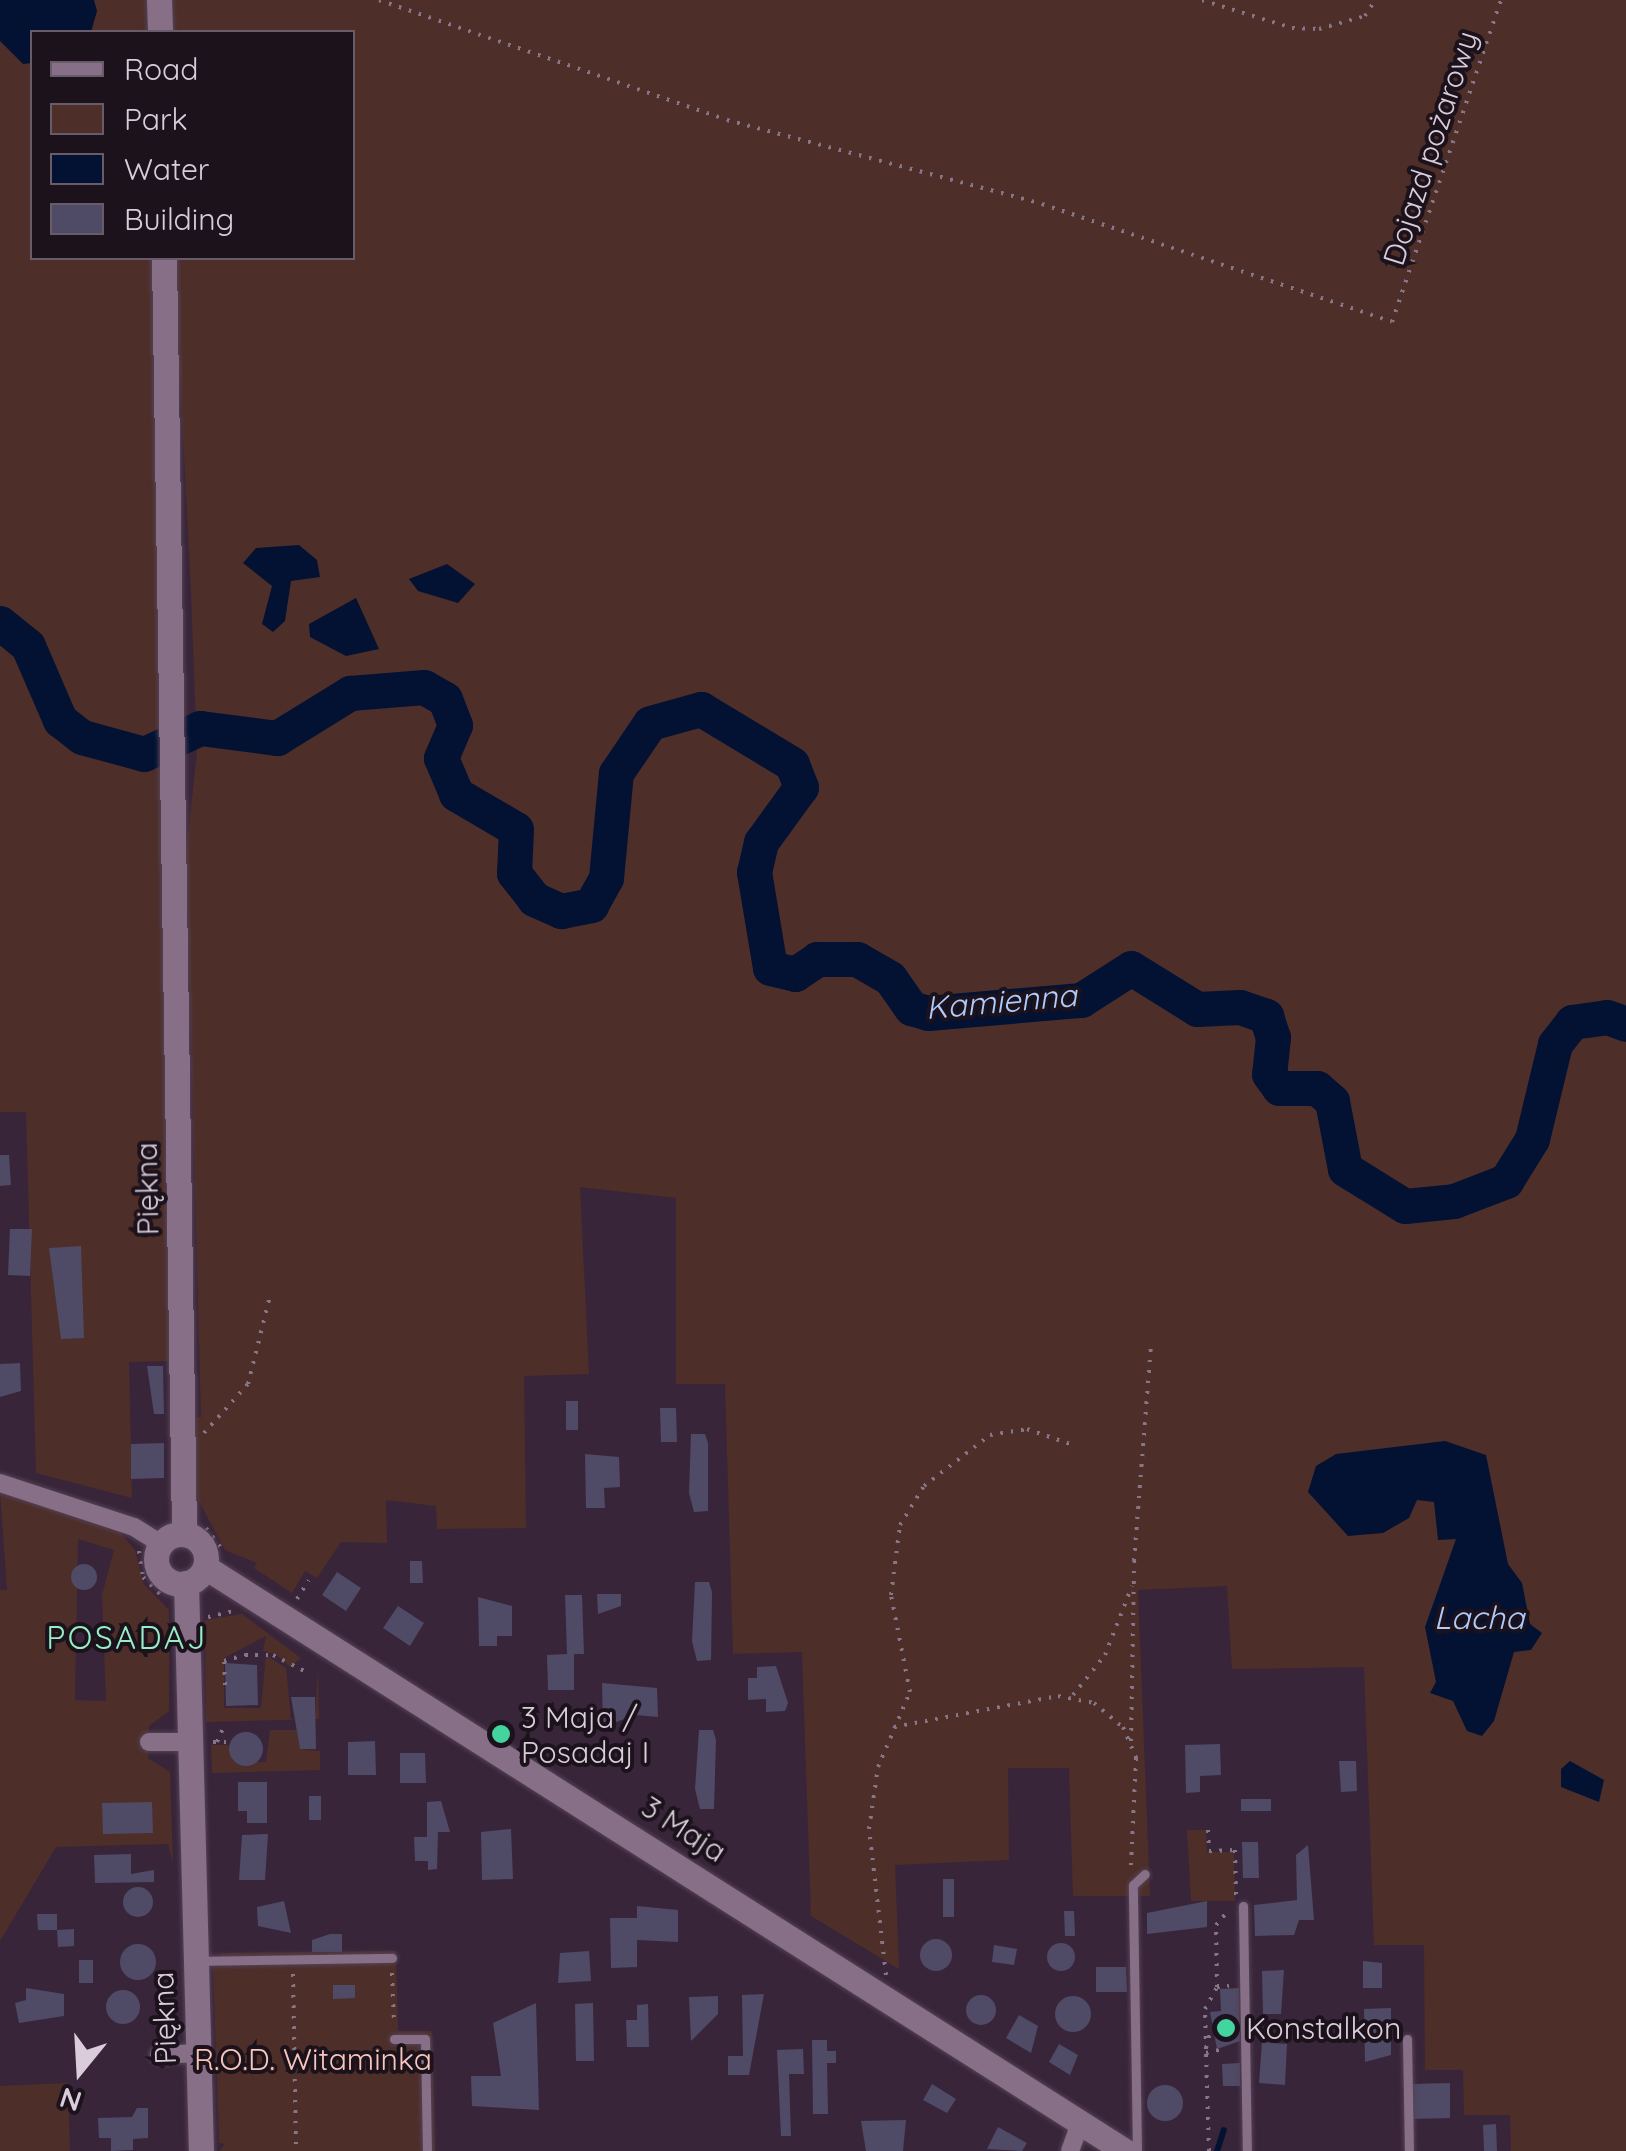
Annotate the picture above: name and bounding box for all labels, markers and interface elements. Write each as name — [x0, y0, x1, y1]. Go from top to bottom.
street label: Dojazd pożarowy — [1375, 26, 1485, 270]
legend — [30, 30, 355, 260]
text: Road — [124, 50, 198, 88]
text: Park — [124, 100, 188, 138]
text: Water — [124, 150, 209, 188]
text: Building — [124, 200, 234, 238]
water label: Kamienna — [924, 975, 1078, 1027]
street label: Piękna — [128, 1142, 166, 1236]
water label: Lacha — [1434, 1598, 1524, 1636]
district label: POSADAJ — [46, 1618, 208, 1656]
place label: 3 Maja / Posadaj I — [521, 1699, 649, 1770]
marker: 3 Maja / Posadaj I — [490, 1723, 512, 1745]
street label: 3 Maja — [635, 1789, 733, 1869]
street label: Piękna — [144, 1971, 184, 2065]
place label: Konstalkon — [1246, 2010, 1401, 2046]
marker: Konstalkon — [1215, 2017, 1237, 2039]
north arrow — [30, 2021, 130, 2121]
park label: R.O.D. Witaminka — [194, 2041, 432, 2077]
text: N — [55, 2080, 86, 2120]

